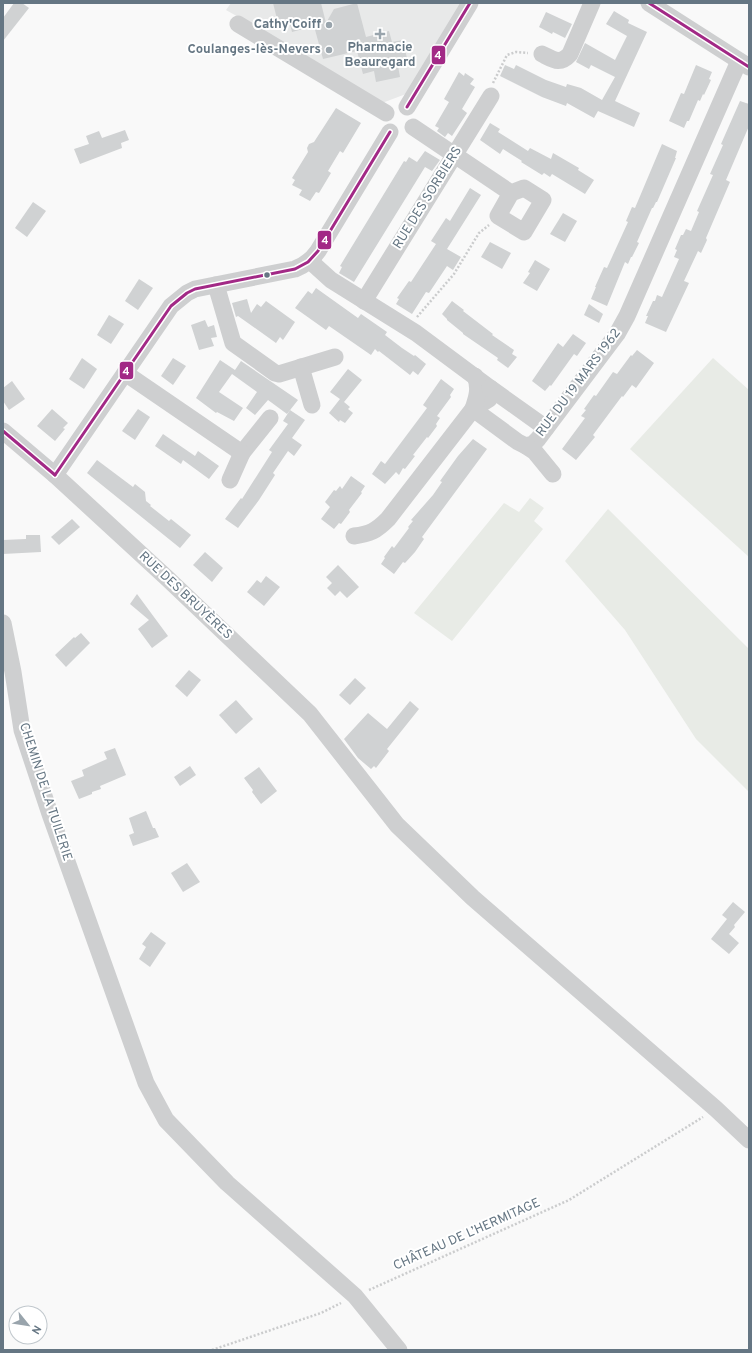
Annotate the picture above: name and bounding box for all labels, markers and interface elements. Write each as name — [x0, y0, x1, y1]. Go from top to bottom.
place label: Cathy'Coiff — [254, 17, 321, 33]
marker: Cathy'Coiff — [324, 20, 334, 30]
marker: Pharmacie Beauregard — [375, 29, 385, 39]
place label: Pharmacie Beauregard — [344, 40, 416, 71]
place label: Coulanges-lès-Nevers — [187, 42, 321, 58]
marker: Coulanges-lès-Nevers — [324, 45, 334, 55]
line badge: 4 — [431, 45, 446, 65]
text: 4 — [434, 49, 442, 63]
street label: RUE DES SORBIERS — [390, 144, 466, 252]
line badge: 4 — [317, 230, 332, 250]
text: 4 — [321, 234, 329, 248]
unlabelled marker — [262, 270, 272, 280]
street label: RUE DU 19 MARS 1962 — [533, 326, 625, 440]
line badge: 4 — [119, 361, 134, 380]
text: 4 — [122, 365, 130, 379]
street label: RUE DES BRUYÈRES — [135, 547, 236, 643]
street label: CHEMIN DE LA TUILERIE — [15, 721, 75, 863]
street label: CHÂTEAU DE L’HERMITAGE — [390, 1194, 543, 1275]
north arrow — [8, 1305, 48, 1345]
text: N — [28, 1323, 44, 1336]

